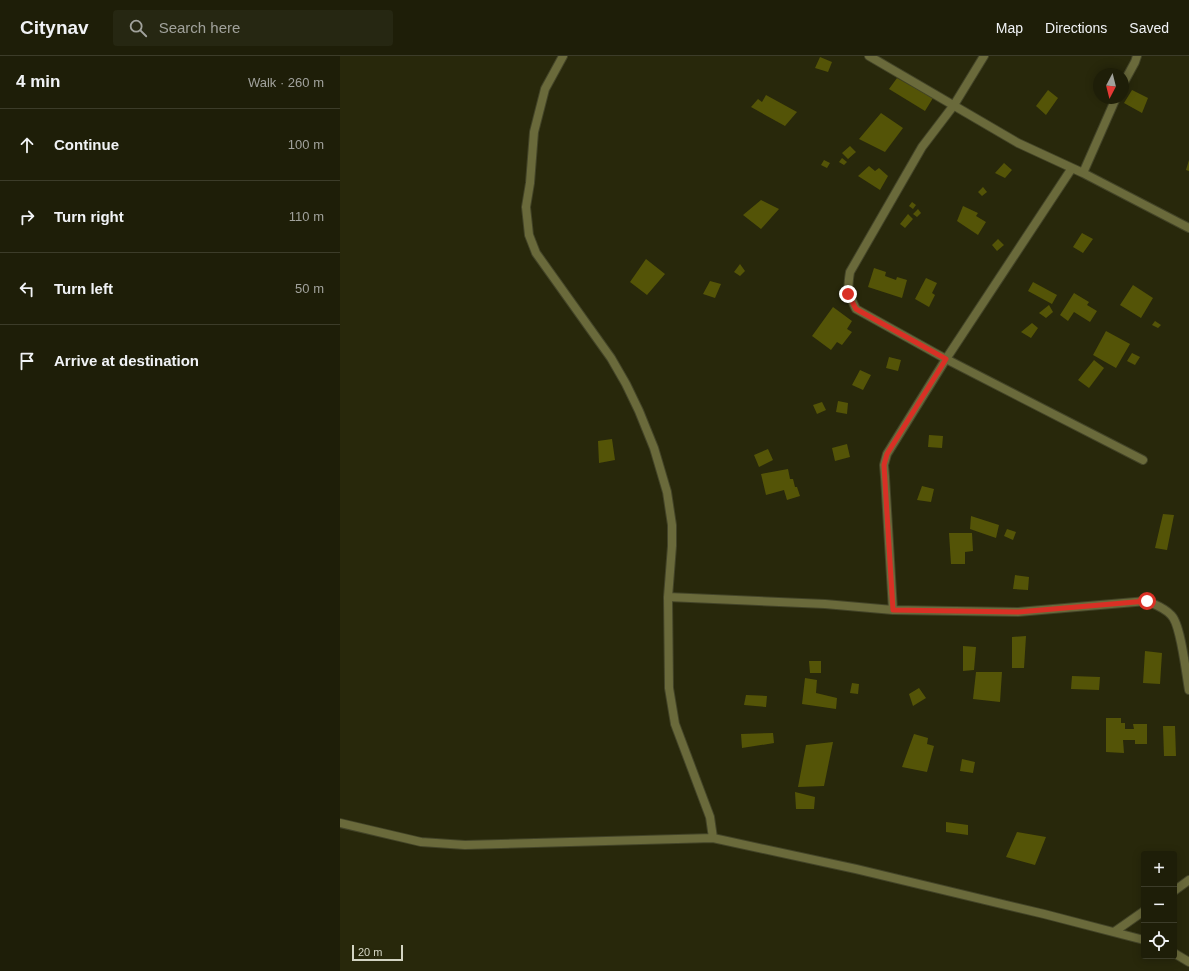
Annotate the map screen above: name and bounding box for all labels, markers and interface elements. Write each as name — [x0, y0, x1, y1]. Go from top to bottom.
search box — [113, 10, 393, 46]
text: Citynav — [20, 17, 89, 38]
icon: search — [127, 17, 149, 39]
text: Search here — [159, 19, 240, 36]
text: Map — [996, 20, 1023, 36]
text: Directions — [1045, 20, 1107, 36]
text: Saved — [1129, 20, 1169, 36]
north arrow — [1093, 68, 1129, 104]
text: 4 min — [16, 72, 60, 91]
text: Walk · 260 m — [248, 75, 324, 90]
icon: ahead — [16, 134, 38, 156]
text: Continue — [54, 136, 119, 153]
text: 100 m — [288, 137, 324, 152]
icon: right — [16, 206, 38, 228]
text: Turn right — [54, 208, 124, 225]
text: 110 m — [289, 209, 324, 224]
icon: left — [16, 278, 38, 300]
text: Turn left — [54, 280, 113, 297]
text: 50 m — [295, 281, 324, 296]
route end — [839, 285, 857, 303]
icon: arrive — [16, 350, 38, 372]
text: Arrive at destination — [54, 352, 199, 369]
route start — [1138, 592, 1156, 610]
map controls — [1141, 851, 1177, 959]
button: + — [1141, 851, 1177, 887]
button: − — [1141, 887, 1177, 923]
button: locate — [1141, 923, 1177, 959]
scale bar — [352, 943, 403, 962]
text: 20 m — [358, 946, 382, 958]

